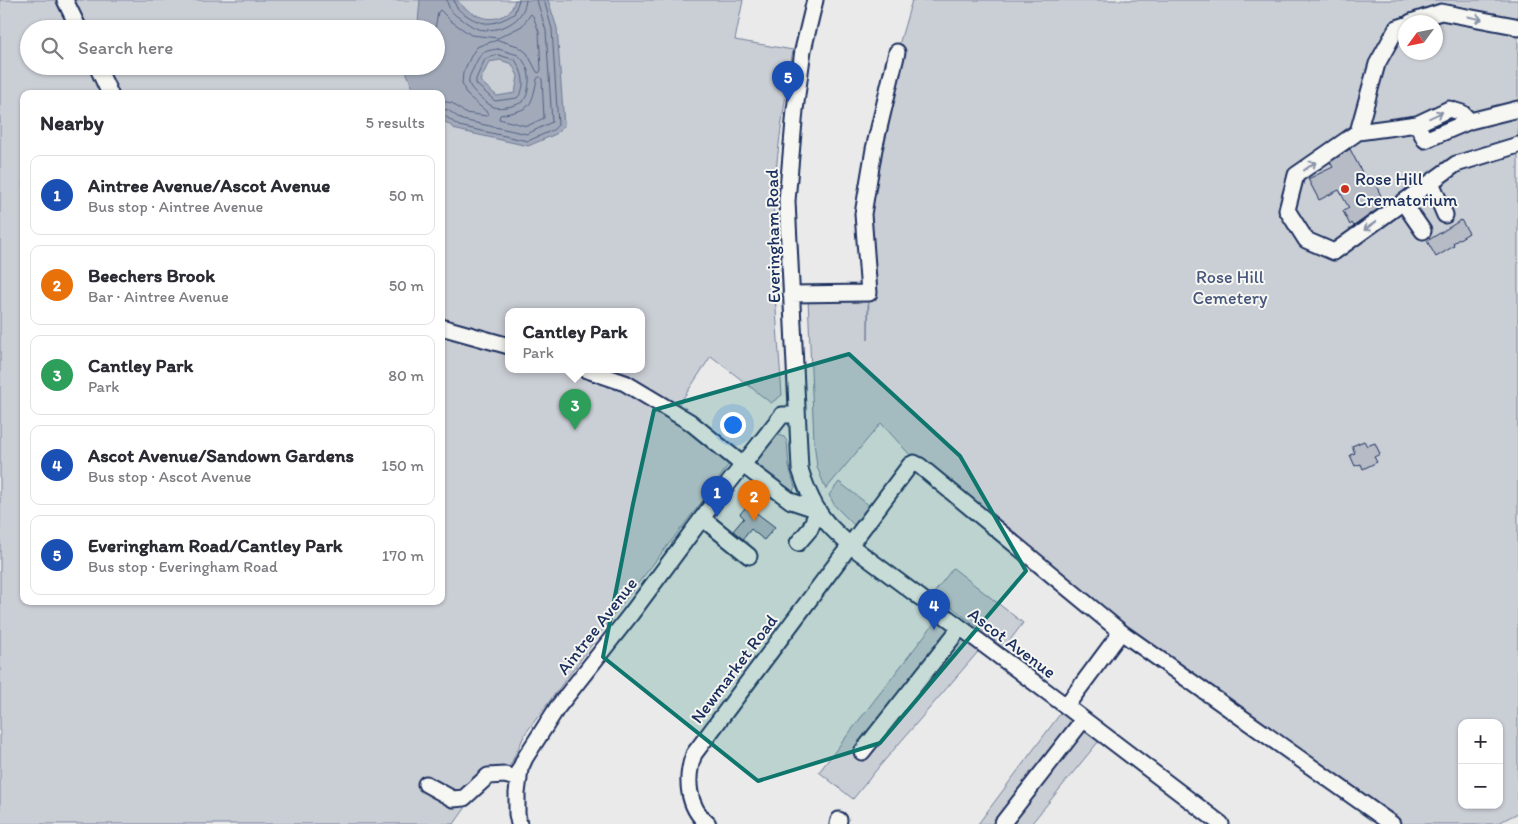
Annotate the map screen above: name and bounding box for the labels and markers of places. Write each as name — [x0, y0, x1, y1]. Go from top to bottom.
pin: 5 — [772, 61, 804, 102]
place label: Rose Hill Crematorium — [1355, 168, 1458, 211]
marker: Rose Hill Crematorium — [1339, 183, 1351, 195]
pin: 3 — [559, 389, 591, 430]
pin: 1 — [701, 476, 733, 517]
pin: 2 — [738, 480, 770, 521]
pin: 4 — [918, 589, 950, 630]

